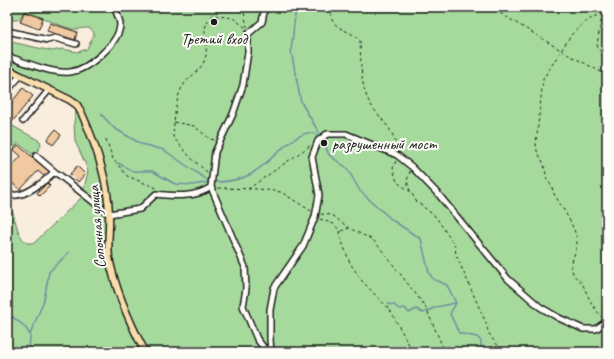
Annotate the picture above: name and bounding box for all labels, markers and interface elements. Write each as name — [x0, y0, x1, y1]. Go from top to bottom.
marker: Третий вход — [209, 17, 219, 27]
place label: Третий вход — [181, 29, 249, 49]
place label: разрушенный мост — [332, 134, 438, 154]
marker: разрушенный мост — [319, 138, 329, 148]
street label: Сопочная улица — [83, 184, 111, 269]

